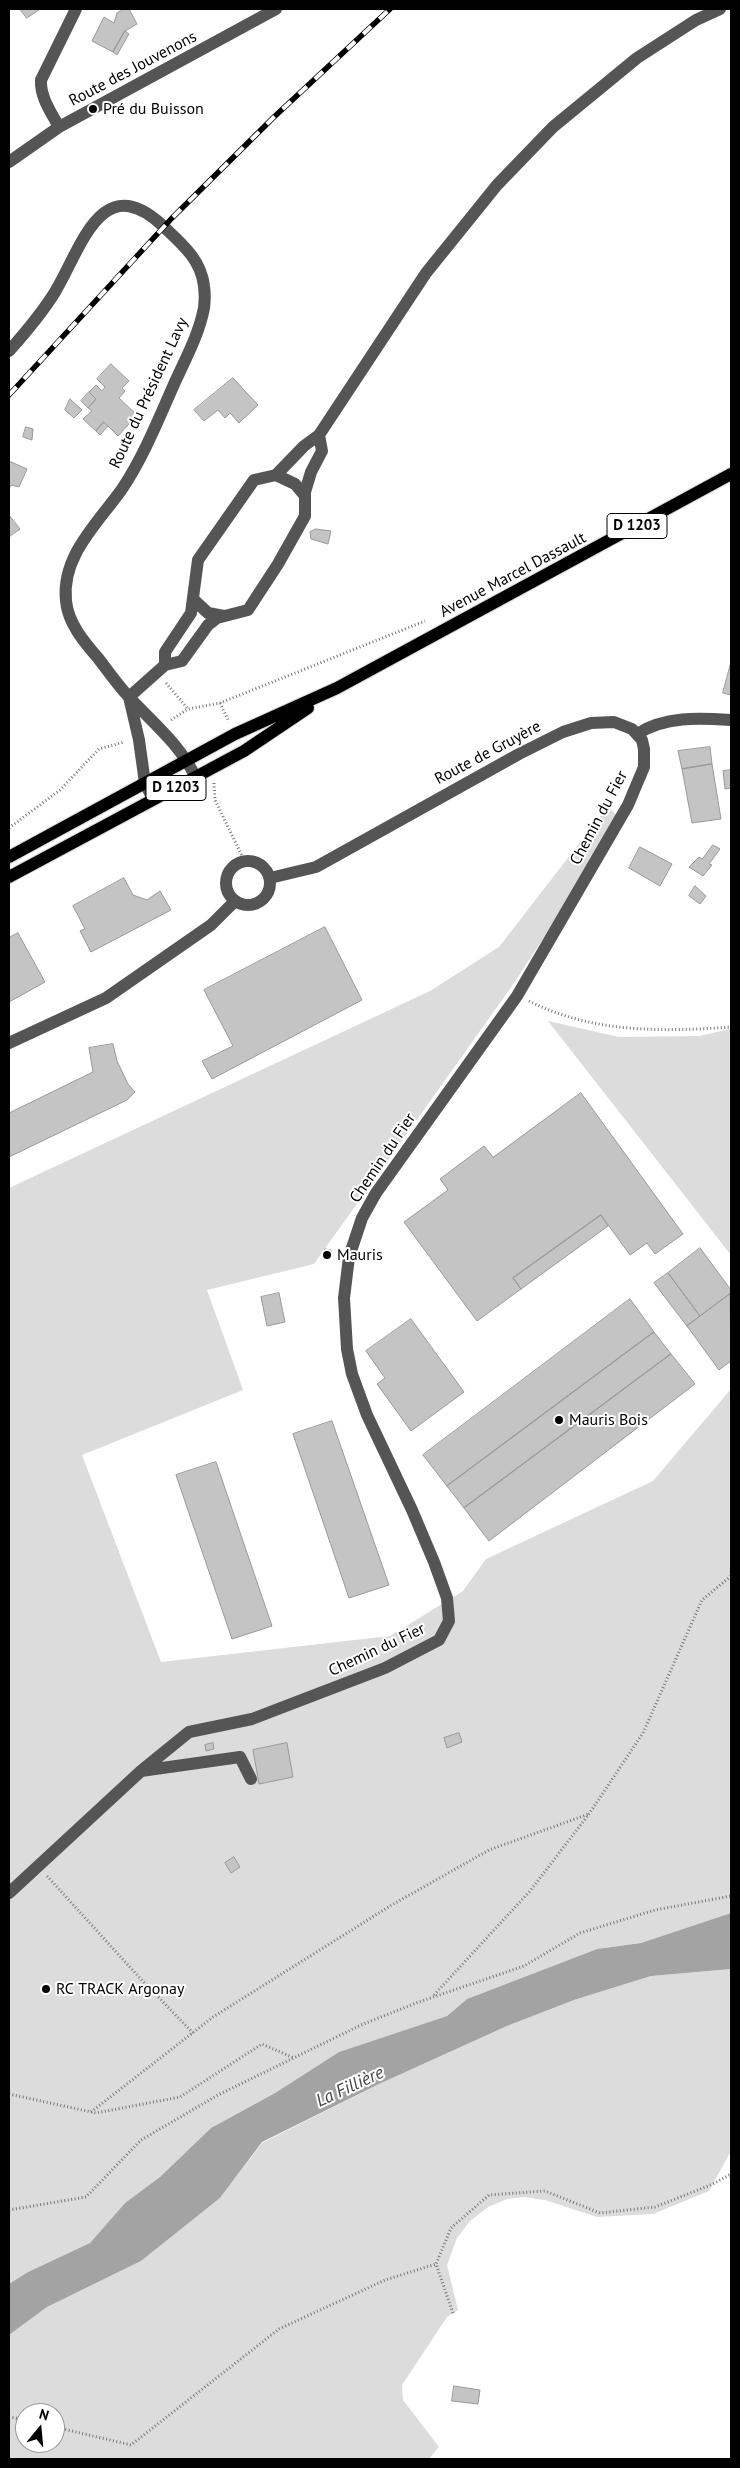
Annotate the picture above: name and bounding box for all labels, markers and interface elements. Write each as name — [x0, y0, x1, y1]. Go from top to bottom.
street label: Route des Jouvenons — [66, 27, 200, 111]
place label: Pré du Buisson — [103, 99, 204, 119]
marker: Pré du Buisson — [87, 103, 99, 115]
street label: Route du Président Lavy — [106, 314, 192, 472]
road number: D 1203 — [607, 514, 667, 538]
street label: Avenue Marcel Dassault — [437, 528, 589, 622]
street label: Route de Gruyère — [432, 717, 544, 789]
street label: Chemin du Fier — [566, 768, 632, 868]
road number: D 1203 — [146, 776, 206, 800]
street label: Chemin du Fier — [346, 1110, 420, 1206]
place label: Mauris — [337, 1245, 383, 1265]
marker: Mauris — [321, 1249, 333, 1261]
place label: Mauris Bois — [569, 1410, 648, 1430]
marker: Mauris Bois — [553, 1414, 565, 1426]
street label: Chemin du Fier — [326, 1619, 428, 1681]
place label: RC TRACK Argonay — [56, 1979, 184, 1999]
marker: RC TRACK Argonay — [40, 1983, 52, 1995]
water label: La Fillière — [313, 2062, 387, 2112]
north arrow — [15, 2403, 65, 2453]
text: N — [37, 2405, 51, 2425]

